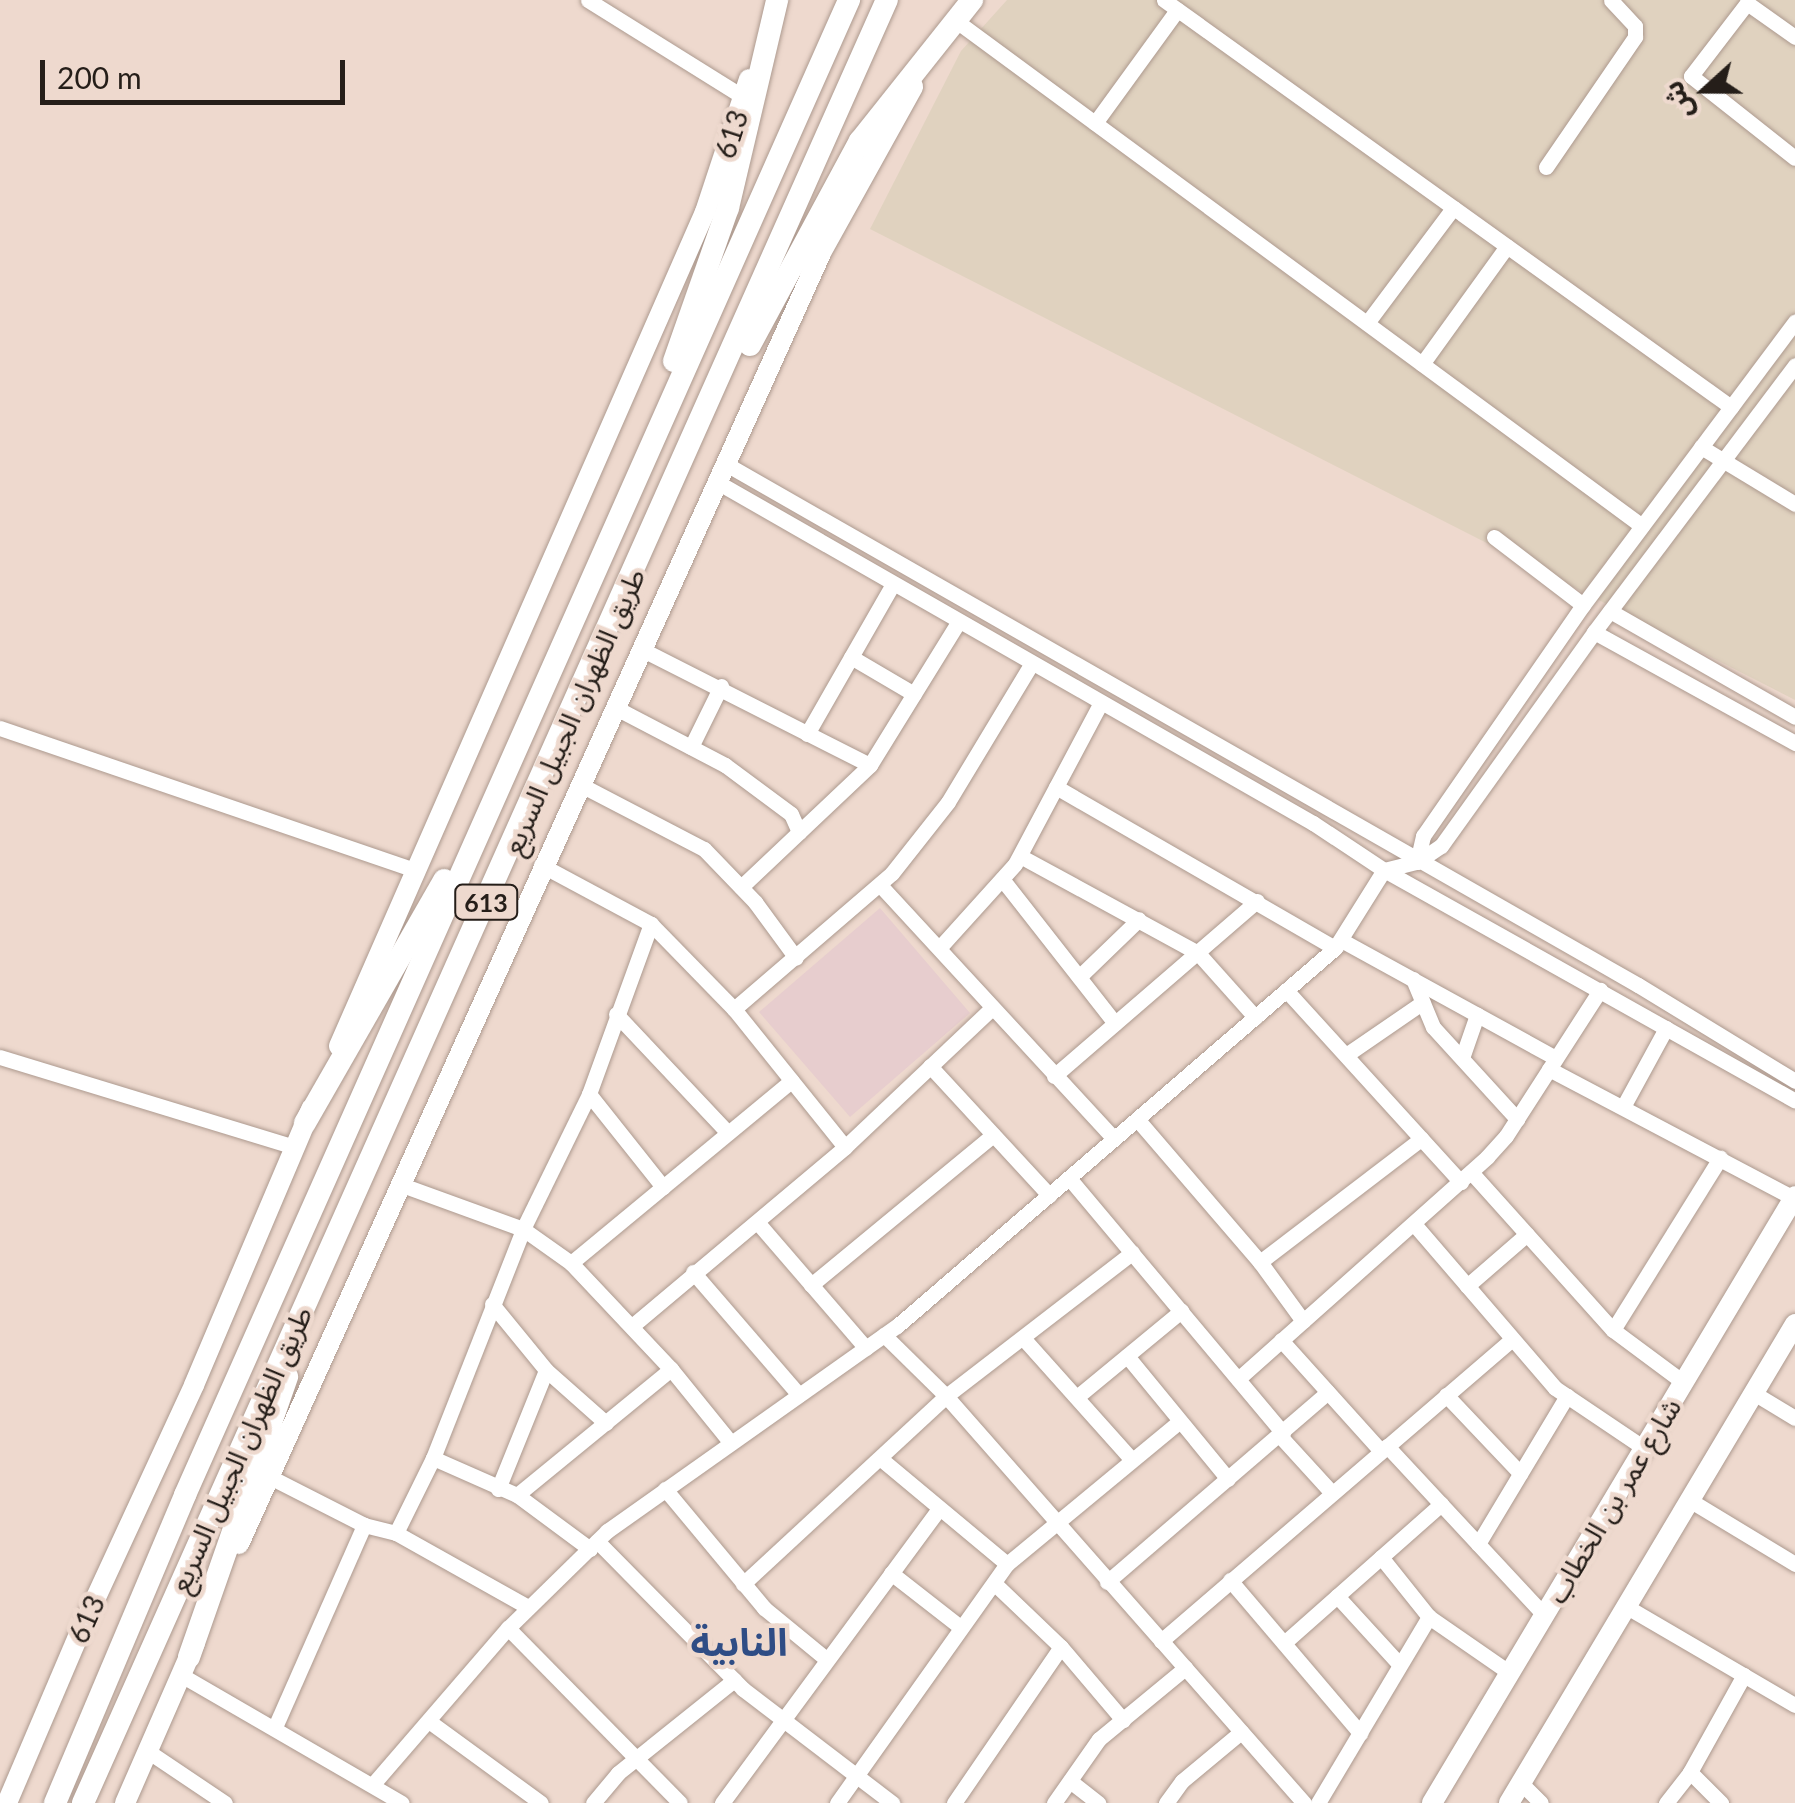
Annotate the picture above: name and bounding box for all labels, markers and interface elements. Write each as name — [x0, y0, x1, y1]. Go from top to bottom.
scale bar — [45, 40, 350, 102]
north arrow — [1655, 40, 1755, 140]
text: 200 m — [57, 59, 142, 95]
text: ش — [1654, 77, 1700, 125]
street label: 613 — [707, 106, 755, 162]
street label: طريق الظهران الجبيل السريع — [495, 563, 651, 859]
road number: 613 — [454, 882, 518, 922]
street label: طريق الظهران الجبيل السريع — [162, 1301, 318, 1597]
street label: شارع عمر بن الخطاب — [1539, 1391, 1687, 1609]
street label: 613 — [61, 1590, 111, 1648]
district label: النابية — [690, 1619, 788, 1665]

